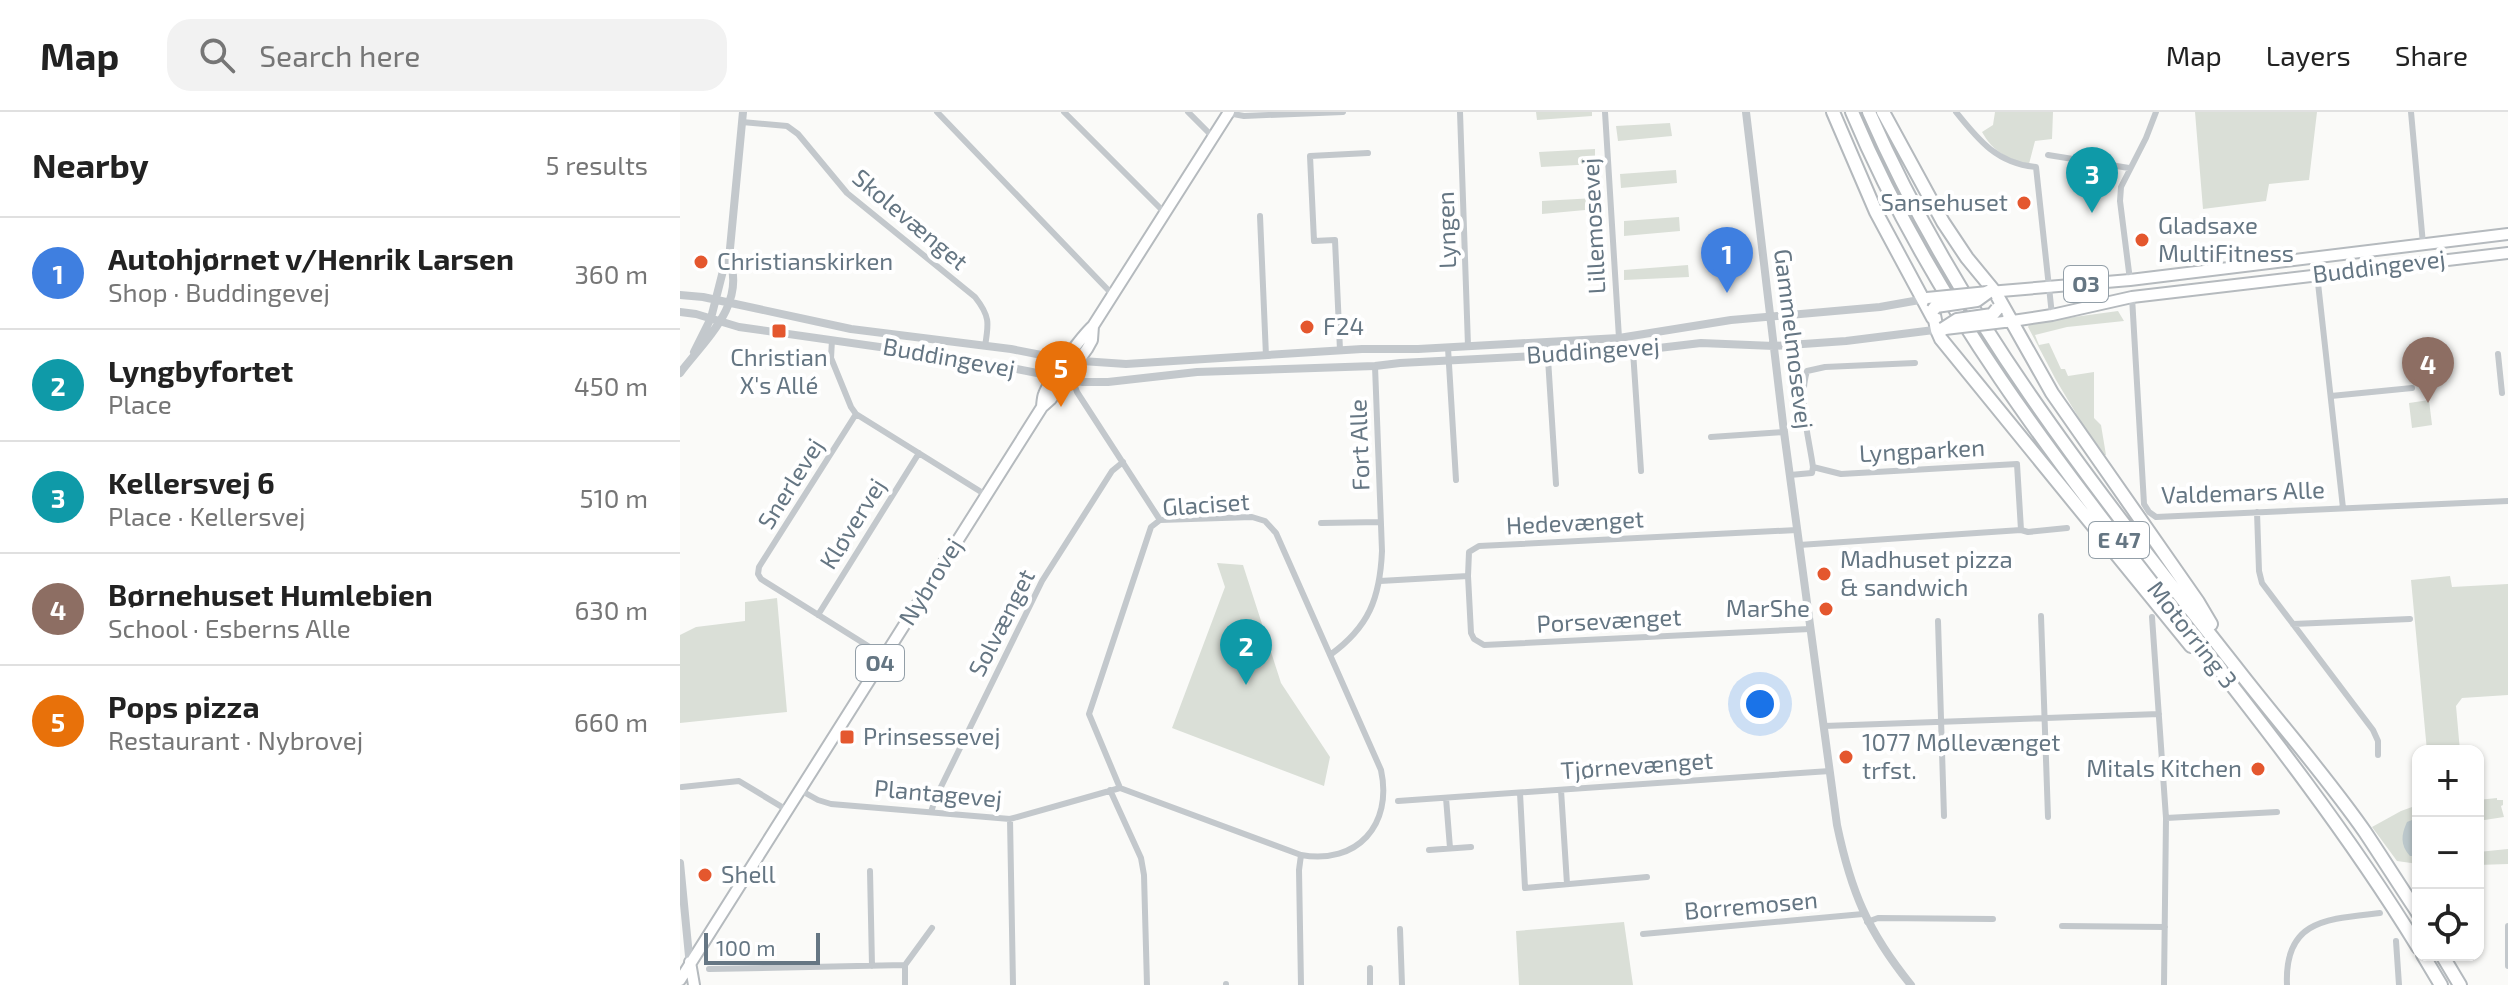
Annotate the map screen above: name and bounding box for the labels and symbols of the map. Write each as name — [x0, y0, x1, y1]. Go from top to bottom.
pin: 3 — [2066, 147, 2118, 213]
street label: Lillemosevej — [1574, 157, 1611, 295]
street label: Skolevænget — [847, 162, 975, 275]
place label: Sansehuset — [1880, 187, 2008, 216]
street label: Lyngen — [1430, 191, 1461, 269]
marker: Sansehuset — [2015, 194, 2033, 212]
place label: Gladsaxe MultiFitness — [2158, 210, 2294, 267]
pin: 1 — [1701, 227, 1753, 293]
marker: Gladsaxe MultiFitness — [2133, 231, 2151, 249]
street label: Buddingevej — [2311, 243, 2447, 288]
place label: Christianskirken — [717, 246, 893, 275]
street label: Gammelmosevej — [1769, 247, 1820, 431]
marker: Christianskirken — [692, 253, 710, 271]
road number: O3 — [2064, 266, 2108, 302]
place label: F24 — [1323, 311, 1364, 340]
marker: F24 — [1298, 318, 1316, 336]
marker: Christian X's Allé — [770, 322, 788, 340]
street label: Buddingevej — [1525, 330, 1661, 369]
street label: Buddingevej — [881, 331, 1018, 382]
pin: 4 — [2402, 337, 2454, 403]
pin: 5 — [1035, 341, 1087, 407]
place label: Christian X's Allé — [730, 342, 828, 399]
street label: Fort Alle — [1342, 399, 1375, 491]
street label: Lyngparken — [1858, 432, 1986, 467]
street label: Snerlevej — [751, 433, 829, 534]
street label: Kløvervej — [813, 472, 891, 574]
street label: Valdemars Alle — [2161, 474, 2325, 509]
street label: Glaciset — [1161, 486, 1250, 521]
street label: Hedevænget — [1505, 503, 1645, 540]
road number: E 47 — [2089, 522, 2149, 558]
street label: Nybrovej — [892, 532, 968, 630]
place label: Madhuset pizza & sandwich — [1840, 544, 2013, 601]
street label: Solvænget — [961, 564, 1040, 681]
marker: Madhuset pizza & sandwich — [1815, 565, 1833, 583]
street label: Motorring 3 — [2142, 574, 2244, 694]
place label: MarShe — [1726, 593, 1810, 622]
marker: MarShe — [1817, 600, 1835, 618]
street label: Porsevænget — [1536, 601, 1682, 638]
pin: 2 — [1220, 619, 1272, 685]
road number: O4 — [856, 645, 904, 681]
your location — [1740, 684, 1780, 724]
place label: Prinsessevej — [863, 721, 1000, 750]
place label: 1077 Møllevænget trfst. — [1862, 727, 2060, 784]
marker: Prinsessevej — [838, 728, 856, 746]
street label: Tjørnevænget — [1560, 745, 1714, 784]
marker: 1077 Møllevænget trfst. — [1837, 748, 1855, 766]
place label: Mitals Kitchen — [2086, 753, 2242, 782]
marker: Mitals Kitchen — [2249, 760, 2267, 778]
street label: Plantagevej — [873, 772, 1003, 813]
place label: Shell — [721, 859, 776, 888]
marker: Shell — [696, 866, 714, 884]
street label: Borremosen — [1683, 884, 1819, 925]
scale bar — [704, 929, 820, 965]

